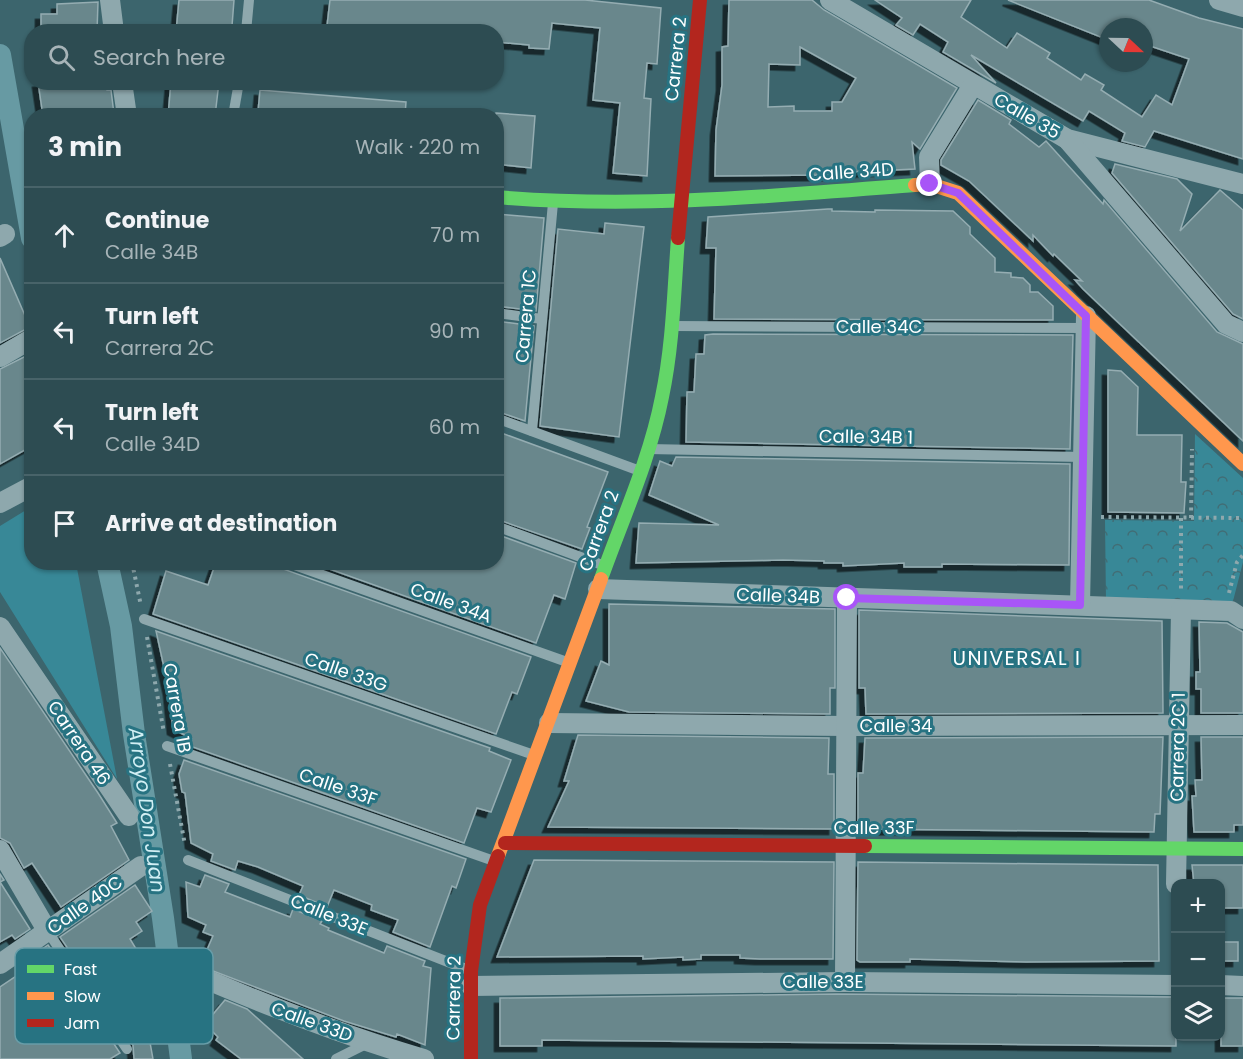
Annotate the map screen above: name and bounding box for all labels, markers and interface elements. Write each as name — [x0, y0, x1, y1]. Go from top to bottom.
street label: Carrera 2 — [659, 16, 692, 102]
north arrow — [1099, 18, 1153, 72]
search box — [24, 24, 504, 90]
icon: search — [45, 41, 78, 74]
text: Search here — [93, 42, 226, 73]
street label: Calle 35 — [989, 87, 1065, 145]
text: 3 min — [48, 129, 122, 165]
text: Walk · 220 m — [355, 133, 480, 161]
street label: Calle 34D — [807, 156, 895, 187]
route end — [916, 170, 942, 196]
text: Continue — [105, 205, 209, 236]
icon: ahead — [48, 219, 81, 252]
text: 70 m — [431, 221, 480, 249]
text: Calle 34B — [105, 238, 198, 266]
street label: Carrera 1C — [509, 268, 542, 364]
text: Turn left — [105, 301, 199, 332]
street label: Calle 34C — [836, 314, 922, 339]
icon: left — [48, 315, 81, 348]
text: 90 m — [429, 317, 480, 345]
text: Carrera 2C — [105, 334, 215, 362]
text: Turn left — [105, 397, 199, 428]
icon: left — [48, 411, 81, 444]
text: 60 m — [429, 413, 480, 441]
street label: Calle 34B 1 — [819, 423, 913, 450]
text: Calle 34D — [105, 430, 200, 458]
street label: Carrera 2 — [572, 487, 625, 575]
icon: arrive — [48, 507, 81, 540]
text: Arrive at destination — [105, 508, 337, 539]
street label: Calle 34A — [407, 576, 495, 629]
street label: Calle 34B — [736, 582, 820, 609]
route start — [833, 584, 859, 610]
district label: UNIVERSAL I — [952, 644, 1082, 672]
street label: Calle 33G — [301, 646, 391, 697]
street label: Carrera 1B — [157, 661, 198, 755]
street label: Carrera 2C 1 — [1164, 692, 1191, 802]
street label: Carrera 46 — [42, 695, 117, 790]
street label: Calle 34 — [860, 713, 932, 738]
water label: Arroyo Don Juan — [121, 725, 172, 894]
street label: Calle 33F — [296, 761, 381, 812]
street label: Calle 33F — [833, 815, 915, 840]
street label: Calle 40C — [42, 869, 128, 940]
map controls — [1171, 879, 1225, 1041]
button: + — [1171, 879, 1225, 933]
street label: Calle 33E — [287, 888, 372, 941]
button: − — [1171, 933, 1225, 987]
legend — [15, 948, 213, 1044]
street label: Carrera 2 — [440, 955, 467, 1041]
text: Fast — [64, 958, 97, 981]
street label: Calle 33E — [782, 969, 864, 994]
text: Slow — [64, 985, 101, 1008]
button: layers — [1171, 987, 1225, 1041]
street label: Calle 33D — [268, 995, 356, 1048]
text: Jam — [64, 1012, 100, 1035]

